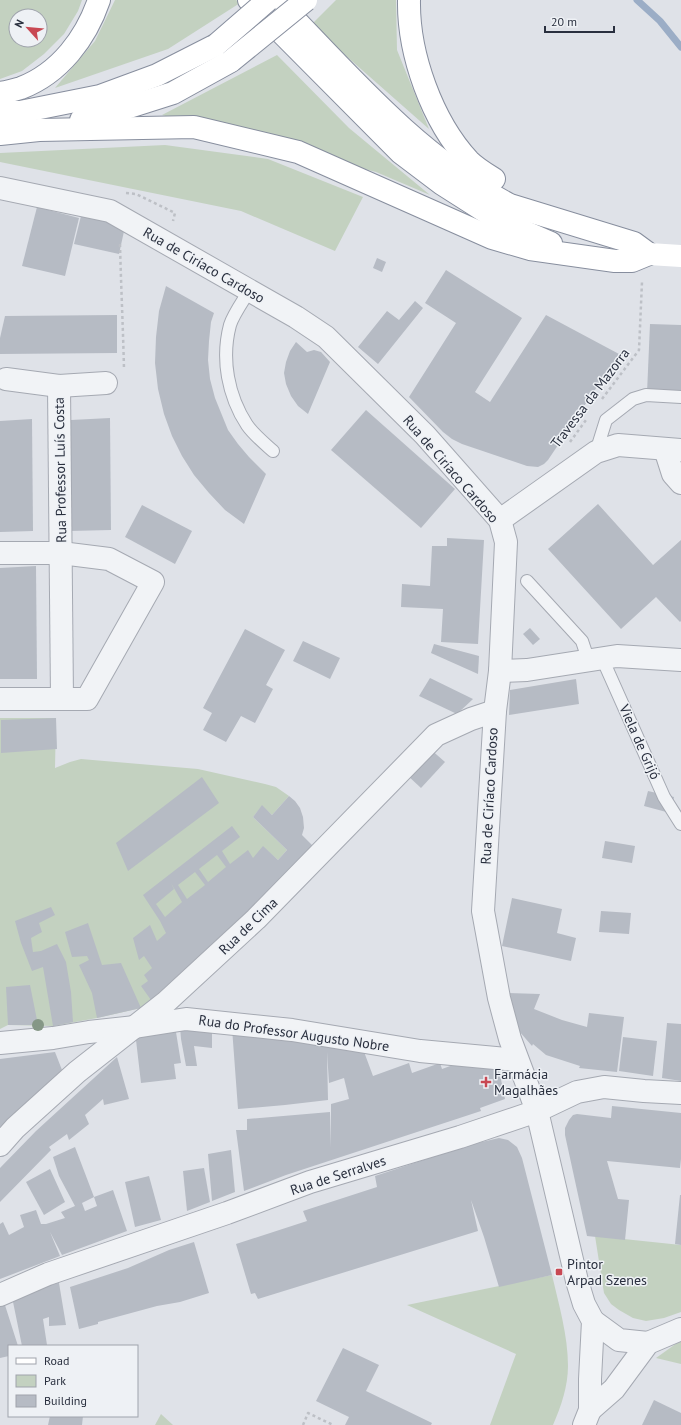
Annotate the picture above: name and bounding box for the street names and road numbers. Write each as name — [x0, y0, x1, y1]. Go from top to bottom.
street label: Rua de Ciríaco Cardoso — [140, 223, 268, 307]
street label: Travessa da Mazorra — [547, 344, 633, 452]
street label: Rua Professor Luís Costa — [50, 397, 70, 543]
street label: Rua de Ciríaco Cardoso — [399, 411, 503, 527]
street label: Viela de Grijó — [615, 701, 665, 782]
street label: Rua de Ciríaco Cardoso — [476, 727, 502, 865]
street label: Rua de Cima — [215, 893, 281, 958]
street label: Rua do Professor Augusto Nobre — [198, 1011, 390, 1055]
street label: Rua de Serralves — [288, 1151, 388, 1199]

